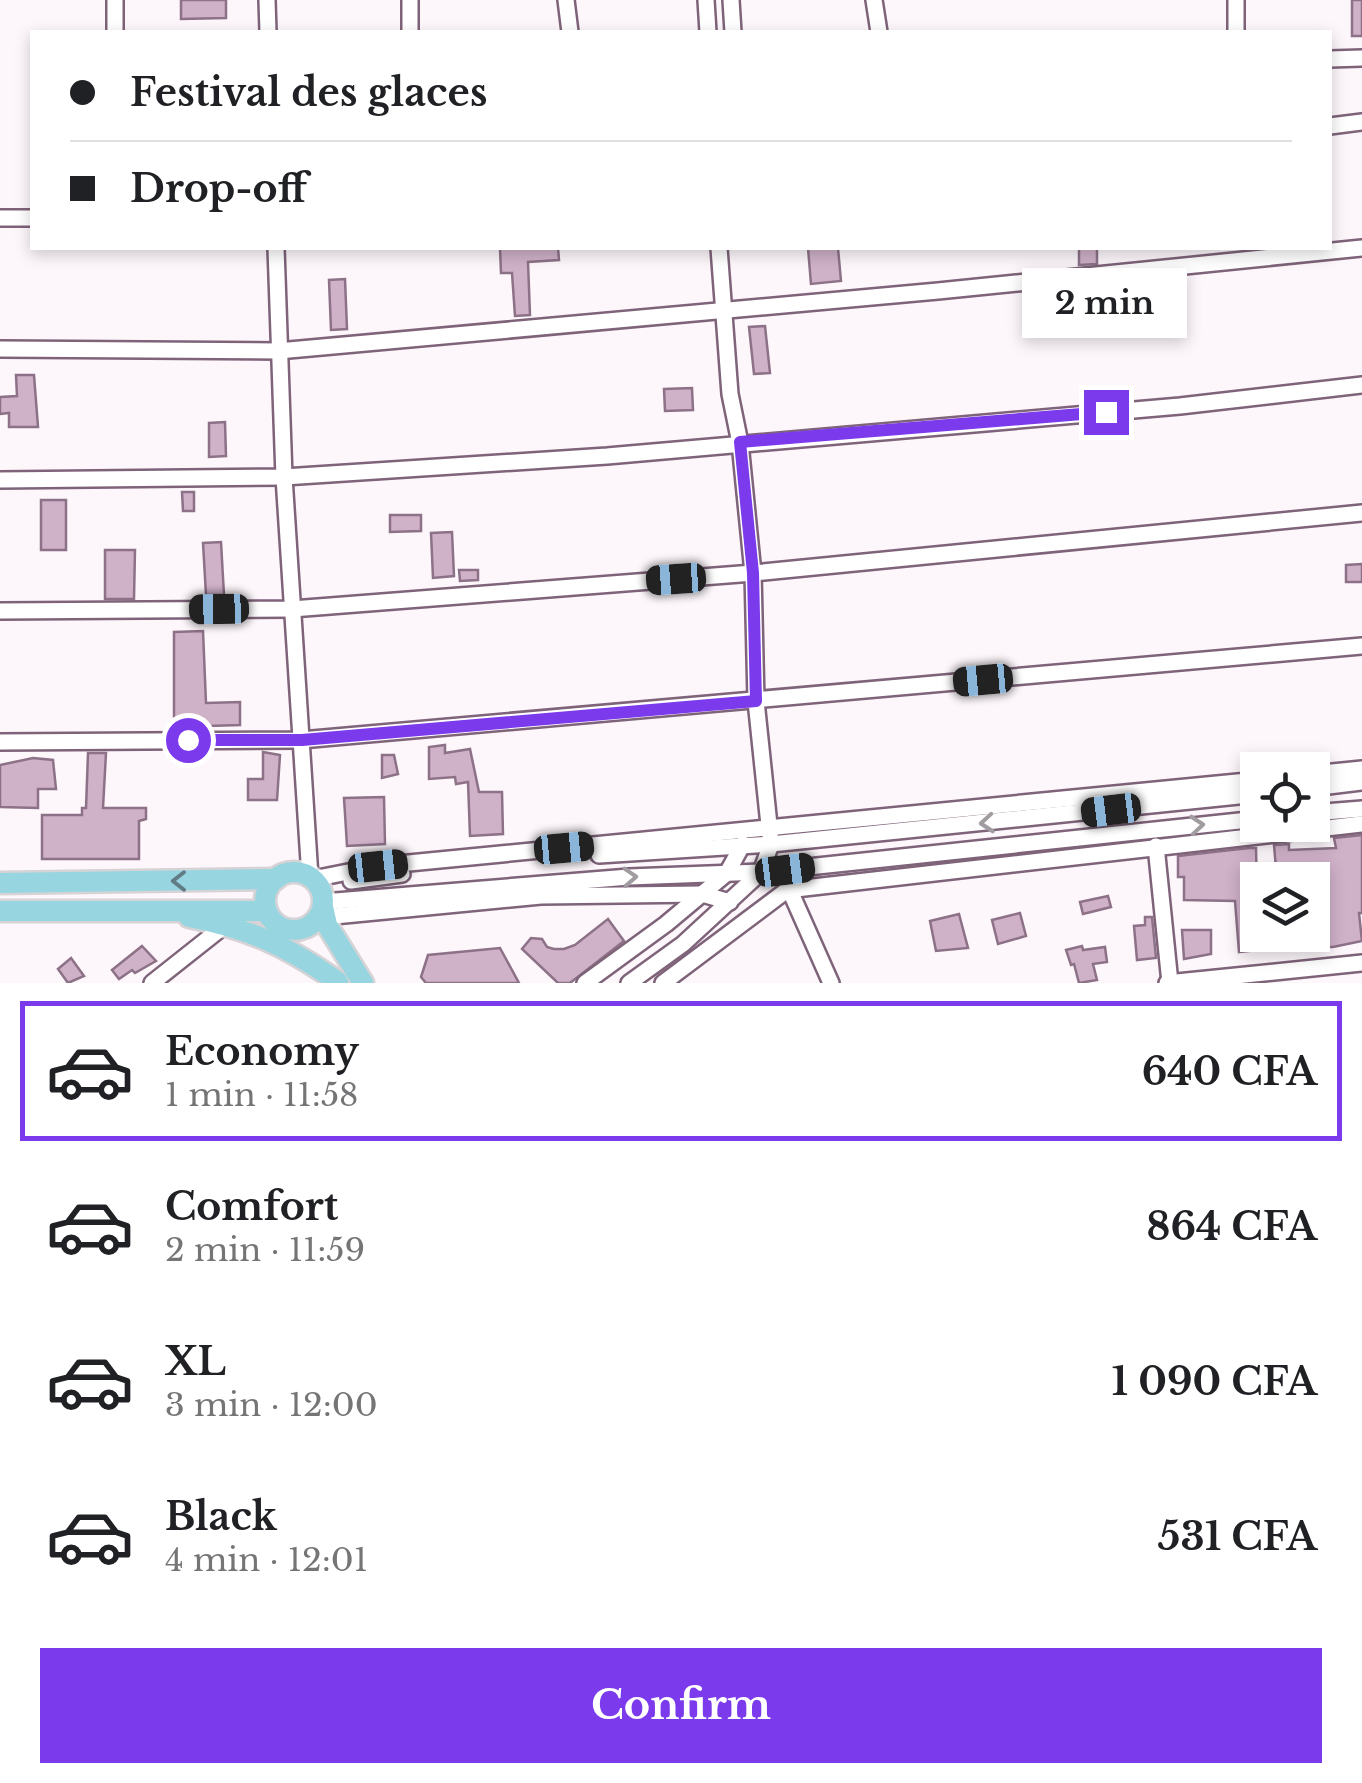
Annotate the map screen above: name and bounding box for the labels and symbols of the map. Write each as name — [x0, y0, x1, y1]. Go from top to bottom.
callout: 2 min — [1024, 267, 1188, 337]
route end — [1084, 390, 1129, 435]
car — [645, 562, 707, 596]
car — [189, 593, 249, 625]
car — [952, 662, 1014, 698]
route start — [166, 718, 211, 763]
car — [1079, 791, 1143, 829]
one-way arrow — [978, 812, 994, 834]
one-way arrow — [1190, 814, 1206, 836]
car — [533, 830, 595, 866]
car — [347, 848, 409, 884]
car — [753, 851, 817, 889]
one-way arrow — [622, 867, 638, 888]
one-way arrow — [170, 871, 186, 892]

